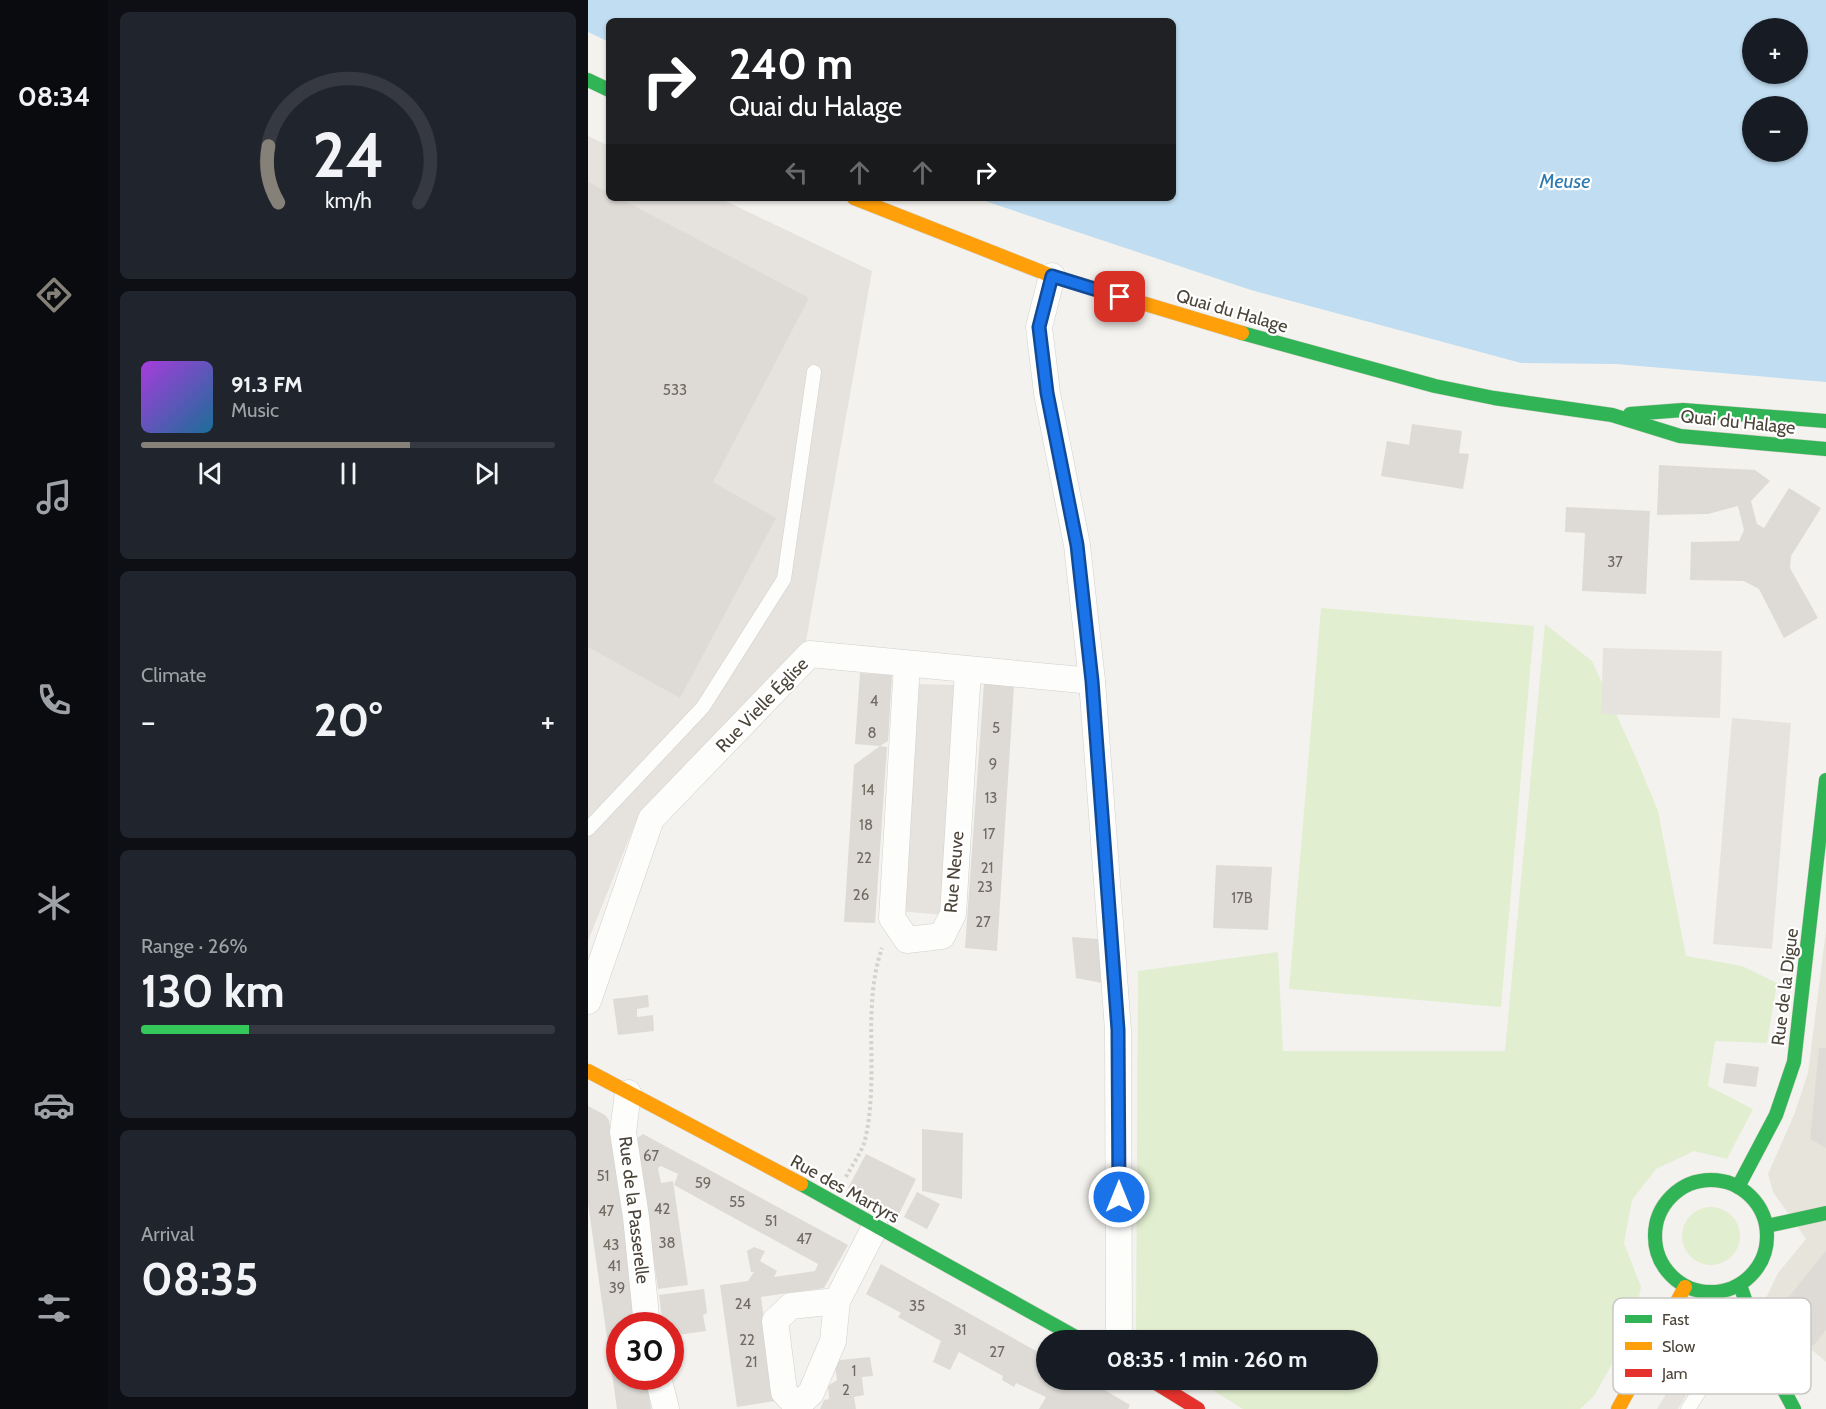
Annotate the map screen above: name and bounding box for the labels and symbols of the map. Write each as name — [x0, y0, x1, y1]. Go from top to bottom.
water label: Meuse — [1539, 169, 1590, 193]
pin — [1094, 271, 1145, 322]
street label: Quai du Halage — [1173, 285, 1291, 337]
house number: 533 — [663, 381, 687, 399]
street label: Quai du Halage — [1679, 405, 1797, 439]
house number: 37 — [1607, 553, 1623, 571]
street label: Rue Vielle Église — [711, 653, 813, 757]
house number: 4 — [870, 692, 879, 710]
house number: 5 — [992, 719, 1000, 737]
house number: 8 — [867, 724, 877, 742]
house number: 9 — [989, 755, 997, 773]
house number: 14 — [861, 781, 875, 799]
house number: 13 — [984, 789, 998, 807]
house number: 18 — [859, 816, 873, 834]
house number: 17 — [983, 825, 996, 843]
street label: Rue Neuve — [939, 830, 969, 914]
house number: 22 — [856, 849, 872, 867]
house number: 21 — [981, 859, 993, 877]
house number: 23 — [977, 878, 993, 896]
house number: 26 — [853, 886, 869, 904]
house number: 17B — [1231, 889, 1253, 907]
house number: 27 — [975, 913, 991, 931]
street label: Rue de la Digue — [1767, 927, 1803, 1047]
street label: Rue de la Passerelle — [614, 1135, 654, 1285]
house number: 67 — [643, 1147, 659, 1165]
street label: Rue des Martyrs — [787, 1150, 903, 1228]
position arrow — [1087, 1165, 1151, 1229]
house number: 51 — [596, 1167, 610, 1185]
house number: 59 — [695, 1174, 711, 1192]
house number: 55 — [729, 1193, 745, 1211]
house number: 42 — [654, 1200, 670, 1218]
house number: 47 — [598, 1202, 615, 1220]
house number: 51 — [764, 1212, 778, 1230]
house number: 47 — [796, 1230, 813, 1248]
house number: 38 — [658, 1234, 676, 1252]
house number: 43 — [603, 1236, 619, 1254]
house number: 41 — [607, 1257, 621, 1275]
house number: 39 — [609, 1279, 625, 1297]
house number: 24 — [735, 1295, 752, 1313]
house number: 35 — [909, 1297, 925, 1315]
legend — [1613, 1298, 1811, 1394]
text: Fast — [1662, 1310, 1690, 1329]
speed limit sign: 30 — [606, 1312, 684, 1390]
house number: 31 — [953, 1321, 967, 1339]
house number: 22 — [739, 1331, 755, 1349]
text: Slow — [1662, 1337, 1696, 1356]
house number: 27 — [989, 1343, 1005, 1361]
house number: 21 — [745, 1353, 757, 1371]
house number: 1 — [852, 1362, 856, 1380]
text: Jam — [1661, 1364, 1688, 1383]
house number: 2 — [842, 1381, 850, 1399]

